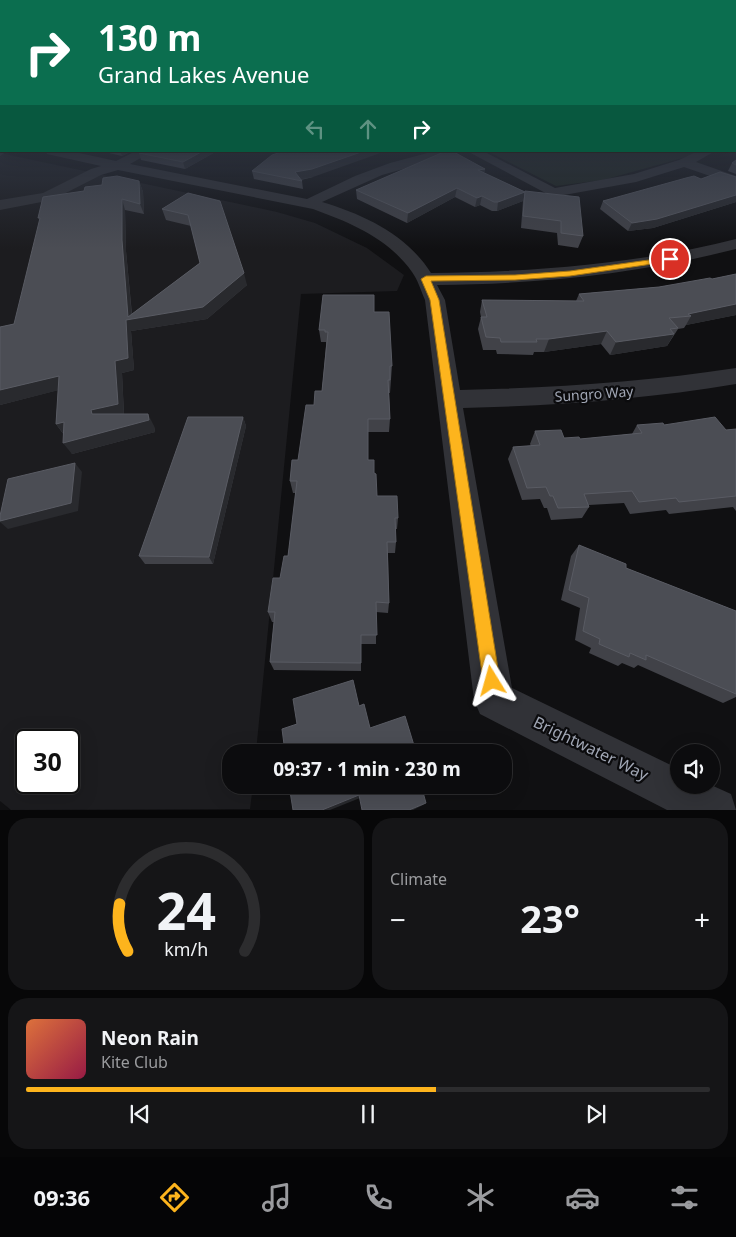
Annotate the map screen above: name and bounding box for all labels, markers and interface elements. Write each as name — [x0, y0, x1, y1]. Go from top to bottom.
text: 130 m — [98, 14, 201, 61]
icon: right — [15, 20, 80, 85]
text: Grand Lakes Avenue — [98, 59, 309, 89]
icon: left — [301, 115, 329, 143]
icon: ahead — [354, 115, 382, 143]
icon: right — [407, 115, 435, 143]
pin — [649, 238, 691, 280]
icon: arrive — [656, 245, 684, 273]
street label: Sungro Way — [554, 381, 635, 406]
position arrow — [465, 654, 517, 706]
street label: Brightwater Way — [530, 711, 653, 786]
speed limit sign: 30 — [15, 729, 80, 794]
map controls — [670, 744, 720, 794]
button: sound — [670, 744, 720, 794]
text: 09:37 · 1 min · 230 m — [273, 756, 461, 782]
text: Climate — [390, 868, 447, 890]
text: 24 — [156, 874, 216, 945]
text: 23° — [520, 892, 580, 944]
text: − — [390, 900, 406, 938]
text: + — [694, 900, 710, 938]
text: km/h — [164, 937, 208, 961]
text: Neon Rain — [101, 1025, 199, 1051]
text: Kite Club — [101, 1051, 168, 1073]
icon: previous — [126, 1100, 154, 1128]
icon: pause — [354, 1100, 382, 1128]
icon: next — [582, 1100, 610, 1128]
icon: directions — [157, 1180, 192, 1215]
icon: music — [259, 1180, 294, 1215]
icon: phone — [361, 1180, 396, 1215]
icon: climate — [463, 1180, 498, 1215]
icon: car — [565, 1180, 600, 1215]
icon: filters — [667, 1180, 702, 1215]
text: 09:36 — [34, 1182, 90, 1212]

